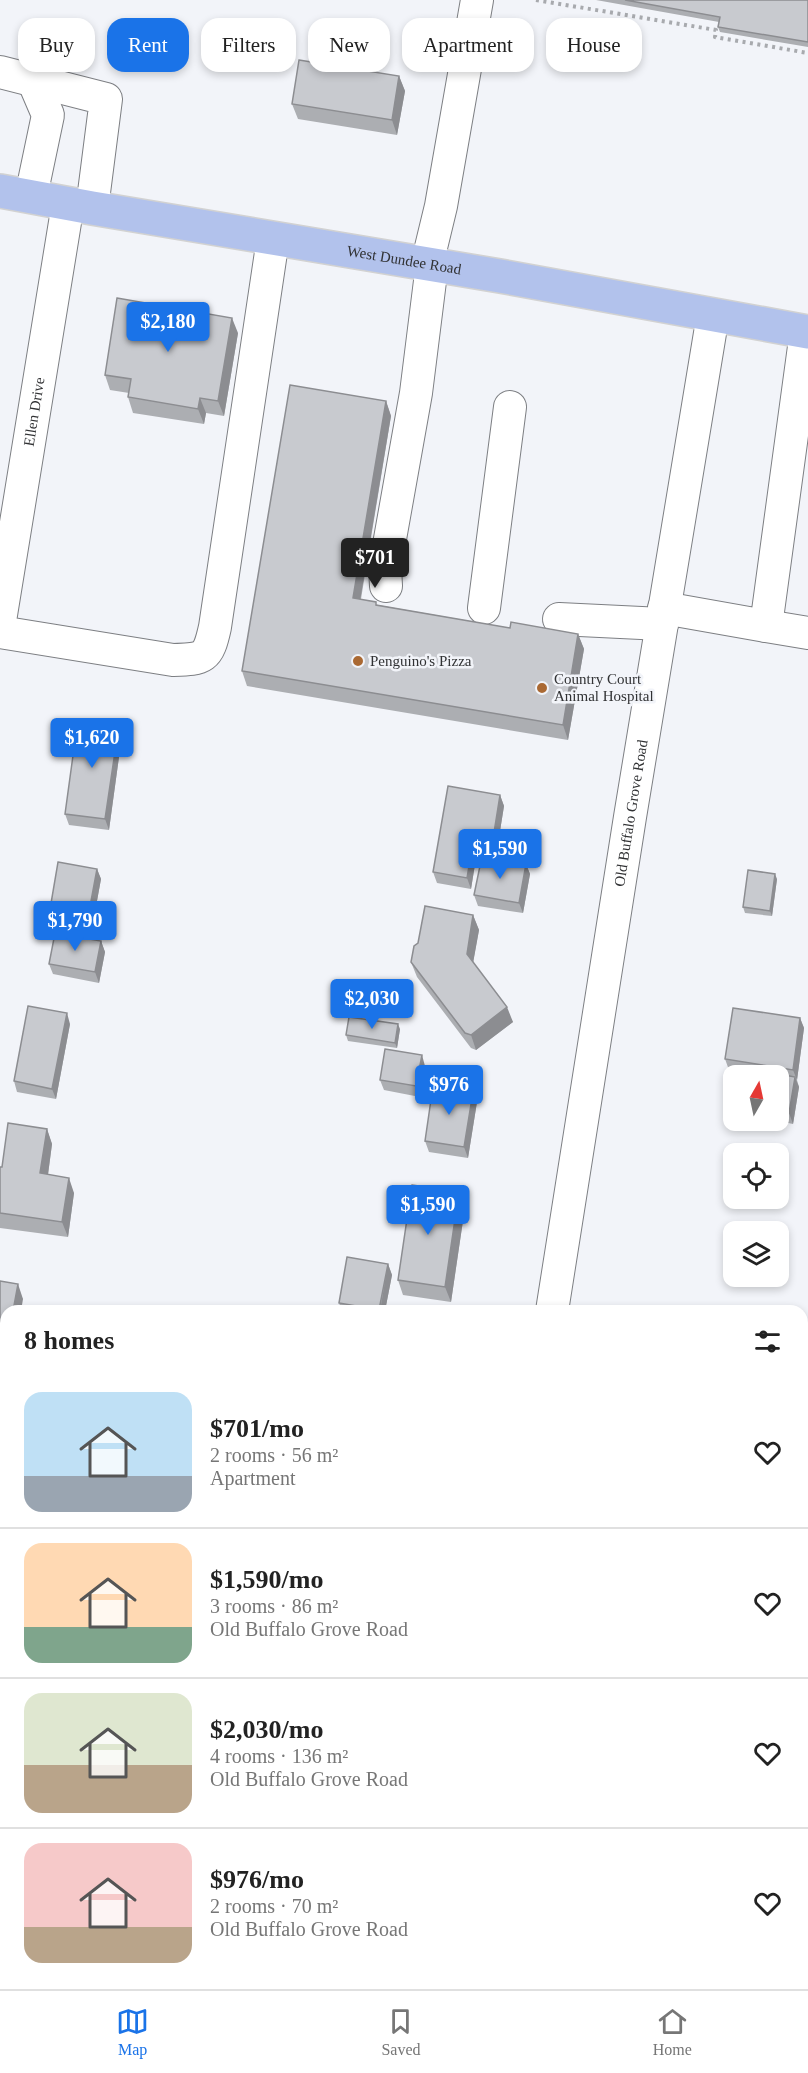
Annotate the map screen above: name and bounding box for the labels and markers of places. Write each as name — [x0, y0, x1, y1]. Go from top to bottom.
pin: $2,180 — [119, 302, 217, 353]
pin: $701 — [339, 538, 411, 589]
place label: Penguino's Pizza — [370, 653, 472, 669]
marker: Penguino's Pizza — [351, 654, 365, 668]
place label: Country Court Animal Hospital — [554, 671, 654, 704]
marker: Country Court Animal Hospital — [535, 681, 549, 695]
pin: $1,620 — [43, 718, 141, 769]
pin: $1,590 — [451, 829, 549, 880]
pin: $1,790 — [26, 901, 124, 952]
pin: $2,030 — [323, 979, 421, 1030]
pin: $976 — [413, 1065, 485, 1116]
pin: $1,590 — [379, 1185, 477, 1236]

